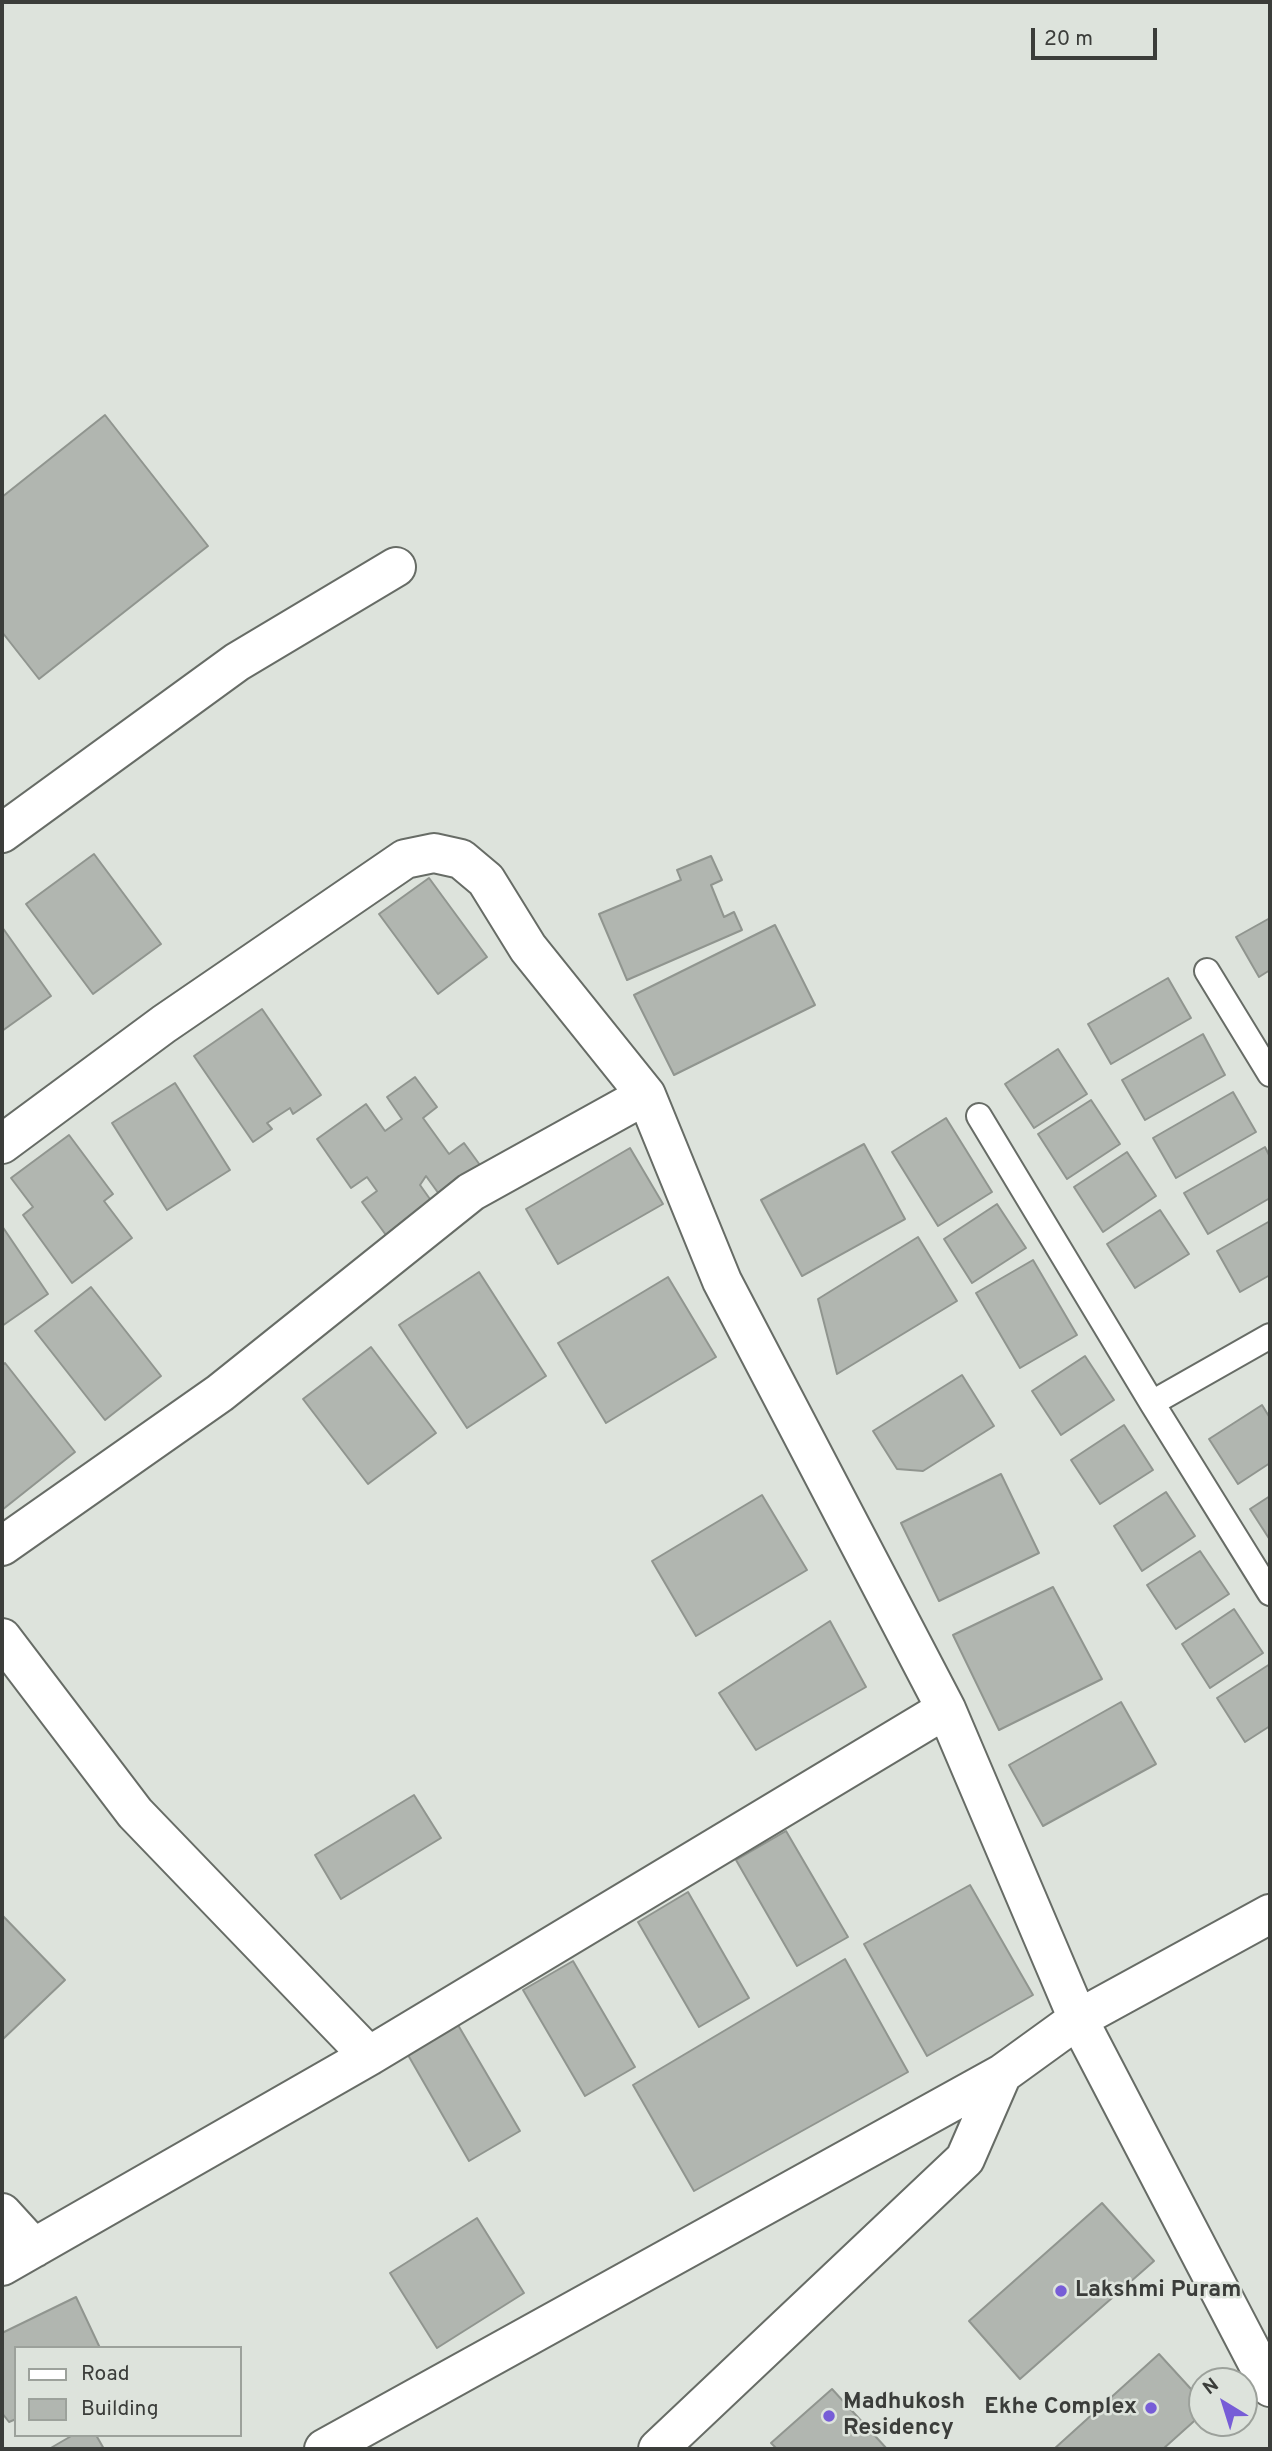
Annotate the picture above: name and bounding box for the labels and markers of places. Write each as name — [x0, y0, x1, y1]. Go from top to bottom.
place label: Lakshmi Puram — [1075, 2277, 1241, 2305]
marker: Lakshmi Puram — [1053, 2283, 1069, 2299]
place label: Madhukosh Residency — [843, 2389, 965, 2443]
place label: Ekhe Complex — [984, 2394, 1137, 2422]
marker: Ekhe Complex — [1143, 2400, 1159, 2416]
marker: Madhukosh Residency — [821, 2408, 837, 2424]

